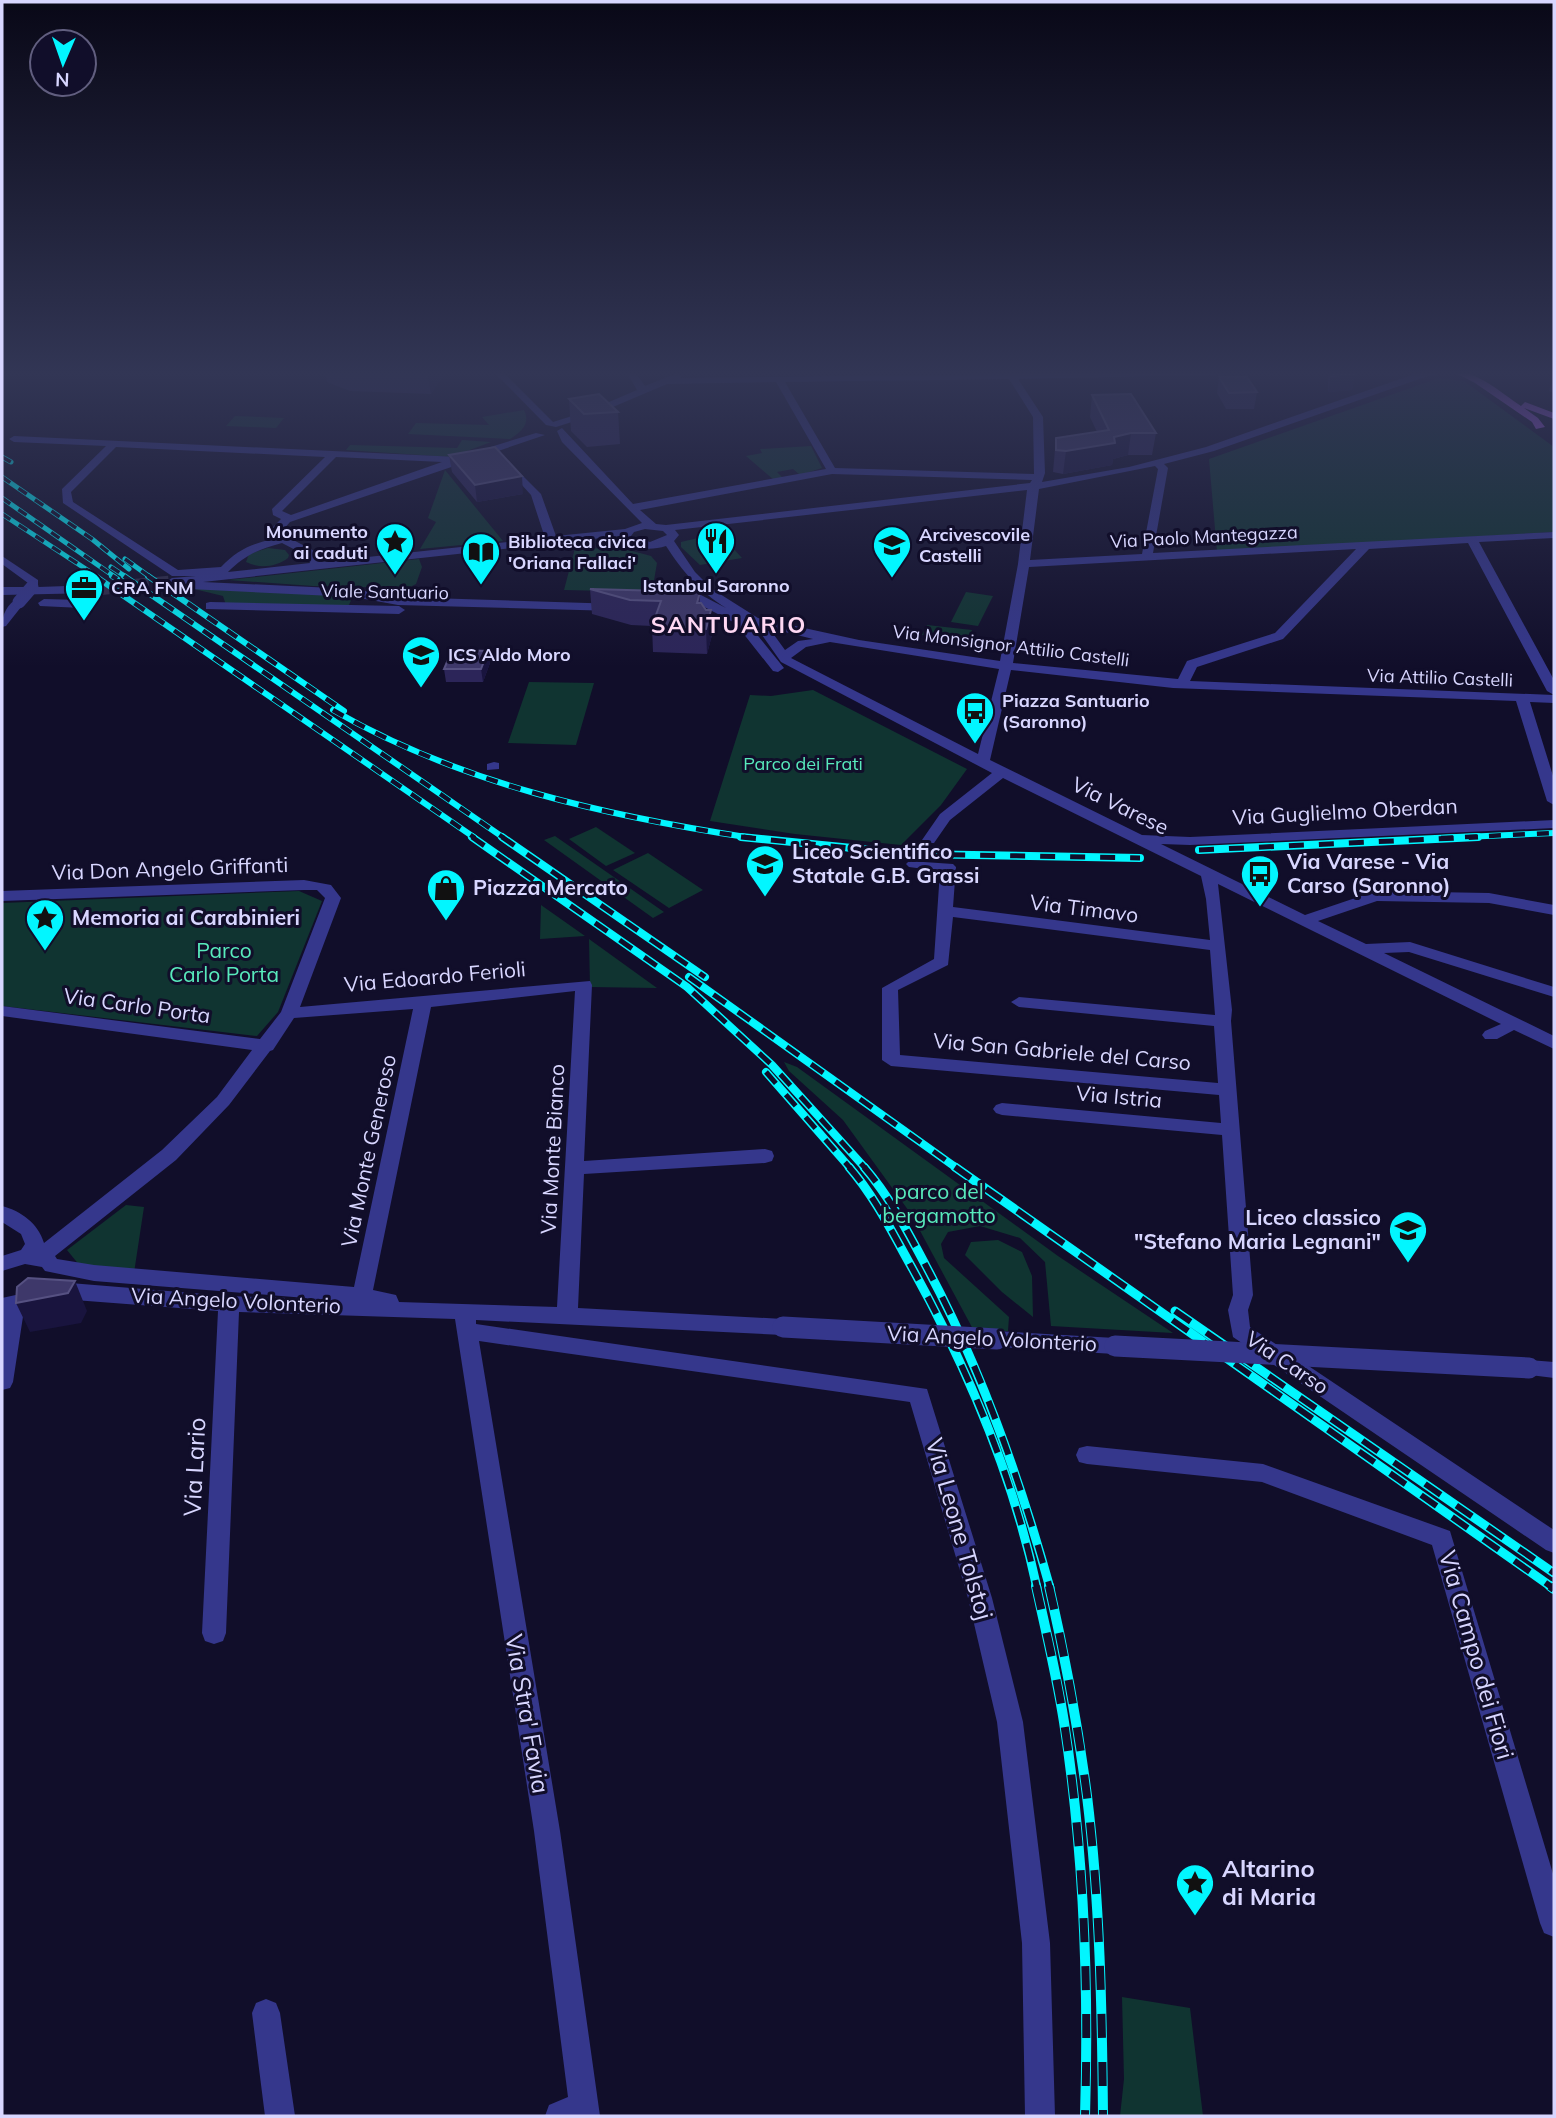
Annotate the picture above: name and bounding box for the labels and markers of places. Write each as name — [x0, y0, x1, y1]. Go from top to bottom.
place label: Monumento ai caduti — [266, 520, 368, 564]
restaurant icon: Istanbul Saronno — [695, 520, 737, 575]
place icon: Monumento ai caduti — [374, 521, 416, 576]
place label: Arcivescovile Castelli — [919, 523, 1030, 567]
school or university icon: Arcivescovile Castelli — [871, 524, 913, 579]
place label: Biblioteca civica 'Oriana Fallaci' — [508, 530, 646, 574]
library icon: Biblioteca civica 'Oriana Fallaci' — [460, 531, 502, 586]
office icon: CRA FNM — [63, 567, 105, 622]
place label: Istanbul Saronno — [642, 574, 790, 597]
place label: CRA FNM — [111, 576, 194, 599]
school or university icon: ICS Aldo Moro — [400, 634, 442, 689]
place label: ICS Aldo Moro — [448, 643, 571, 666]
place label: Piazza Santuario (Saronno) — [1002, 689, 1150, 733]
bus stop icon: Piazza Santuario (Saronno) — [954, 690, 996, 745]
place label: Liceo Scientifico Statale G.B. Grassi — [792, 838, 979, 888]
school or university icon: Liceo Scientifico Statale G.B. Grassi — [744, 843, 786, 898]
place label: Via Varese - Via Carso (Saronno) — [1286, 848, 1450, 898]
bus stop icon: Via Varese - Via Carso (Saronno) — [1239, 853, 1281, 908]
shop icon: Piazza Mercato — [425, 867, 467, 922]
place label: Piazza Mercato — [473, 874, 628, 900]
place icon: Memoria ai Carabinieri — [24, 897, 66, 952]
place label: Memoria ai Carabinieri — [72, 904, 300, 930]
place label: Liceo classico "Stefano Maria Legnani" — [1134, 1204, 1381, 1254]
school or university icon: Liceo classico "Stefano Maria Legnani" — [1387, 1209, 1429, 1264]
place label: Altarino di Maria — [1222, 1853, 1316, 1911]
place icon: Altarino di Maria — [1174, 1862, 1216, 1917]

